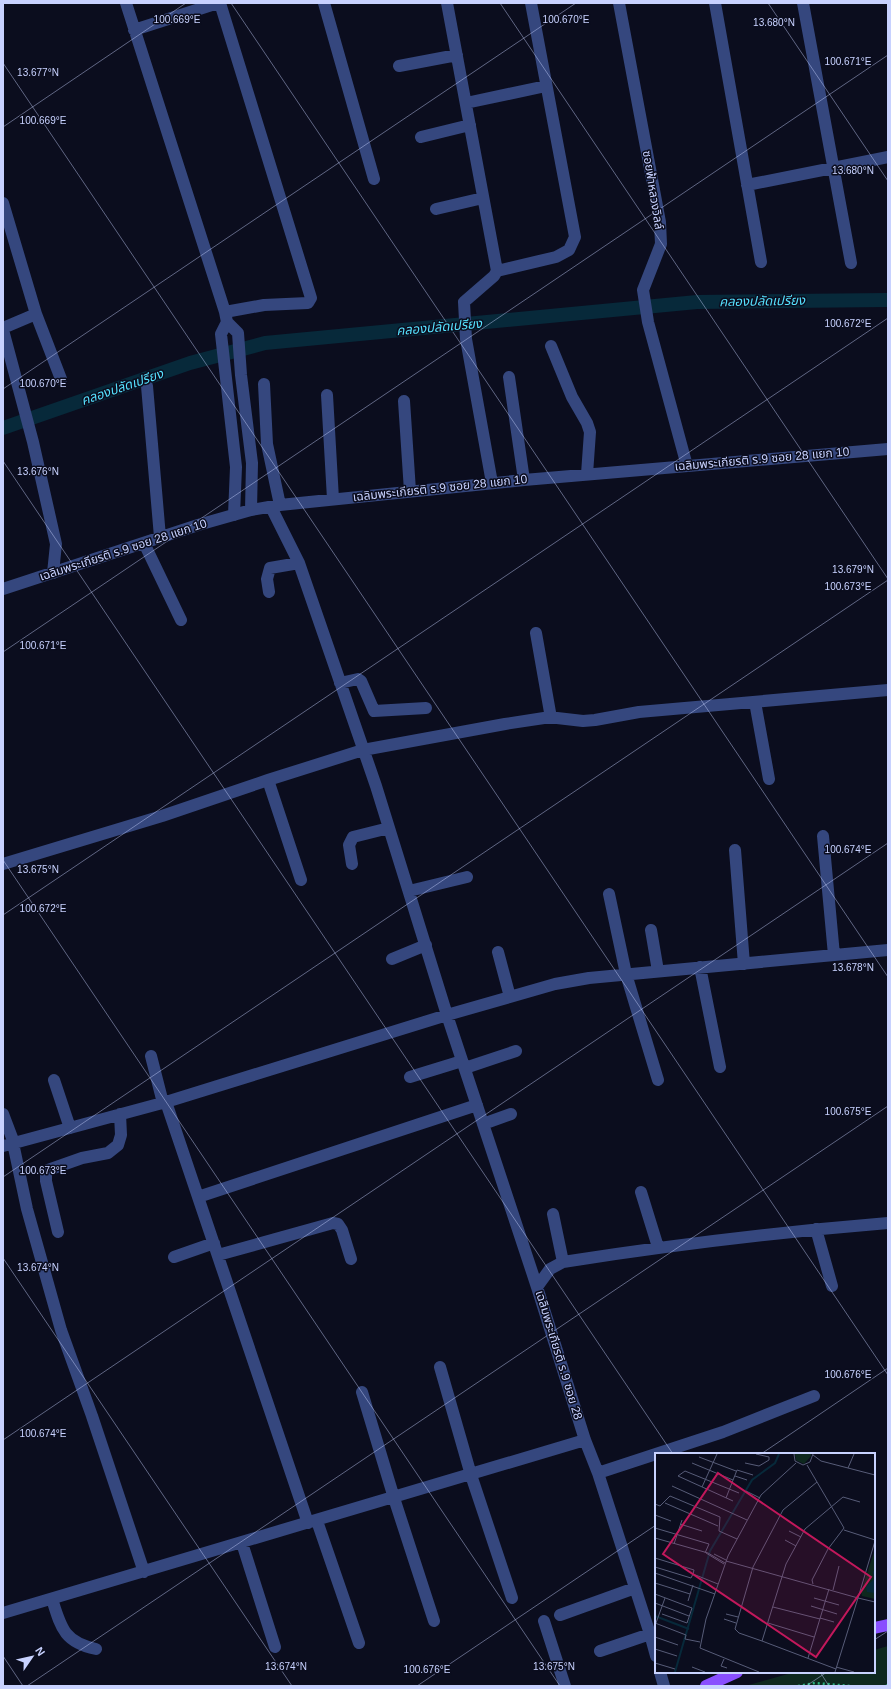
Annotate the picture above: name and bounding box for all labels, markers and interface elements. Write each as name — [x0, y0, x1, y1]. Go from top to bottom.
text: 100.669°E — [154, 14, 201, 25]
text: 100.670°E — [543, 14, 590, 25]
text: 13.680°N — [753, 17, 795, 28]
text: 100.671°E — [825, 56, 872, 67]
text: 13.677°N — [17, 67, 59, 78]
text: 100.669°E — [20, 115, 67, 126]
street label: ซอยฟ้าหลวงวิลล์ — [640, 150, 666, 230]
text: 13.680°N — [832, 165, 874, 176]
water label: คลองปลัดเปรียง — [719, 293, 806, 309]
water label: คลองปลัดเปรียง — [396, 316, 483, 338]
text: 100.672°E — [825, 318, 872, 329]
water label: คลองปลัดเปรียง — [79, 366, 166, 408]
text: 100.670°E — [20, 378, 67, 389]
street label: เฉลิมพระเกียรติ ร.9 ซอย 28 แยก 10 — [674, 444, 850, 474]
text: 13.676°N — [17, 466, 59, 477]
street label: เฉลิมพระเกียรติ ร.9 ซอย 28 แยก 10 — [352, 472, 528, 504]
street label: เฉลิมพระเกียรติ ร.9 ซอย 28 แยก 10 — [38, 516, 209, 584]
text: 13.679°N — [832, 564, 874, 575]
text: 100.673°E — [825, 581, 872, 592]
text: 100.671°E — [20, 640, 67, 651]
text: 100.674°E — [825, 844, 872, 855]
text: 13.675°N — [17, 864, 59, 875]
text: 100.672°E — [20, 903, 67, 914]
text: 13.678°N — [832, 962, 874, 973]
text: 100.675°E — [825, 1106, 872, 1117]
text: 100.673°E — [20, 1165, 67, 1176]
text: 13.674°N — [17, 1262, 59, 1273]
street label: เฉลิมพระเกียรติ ร.9 ซอย 28 — [533, 1289, 585, 1422]
text: 100.676°E — [825, 1369, 872, 1380]
text: 100.674°E — [20, 1428, 67, 1439]
inset map — [655, 1453, 875, 1673]
north arrow — [12, 1637, 52, 1677]
text: N — [33, 1645, 48, 1658]
text: 13.674°N — [265, 1661, 307, 1672]
text: 13.675°N — [533, 1661, 575, 1672]
text: 100.676°E — [404, 1664, 451, 1675]

